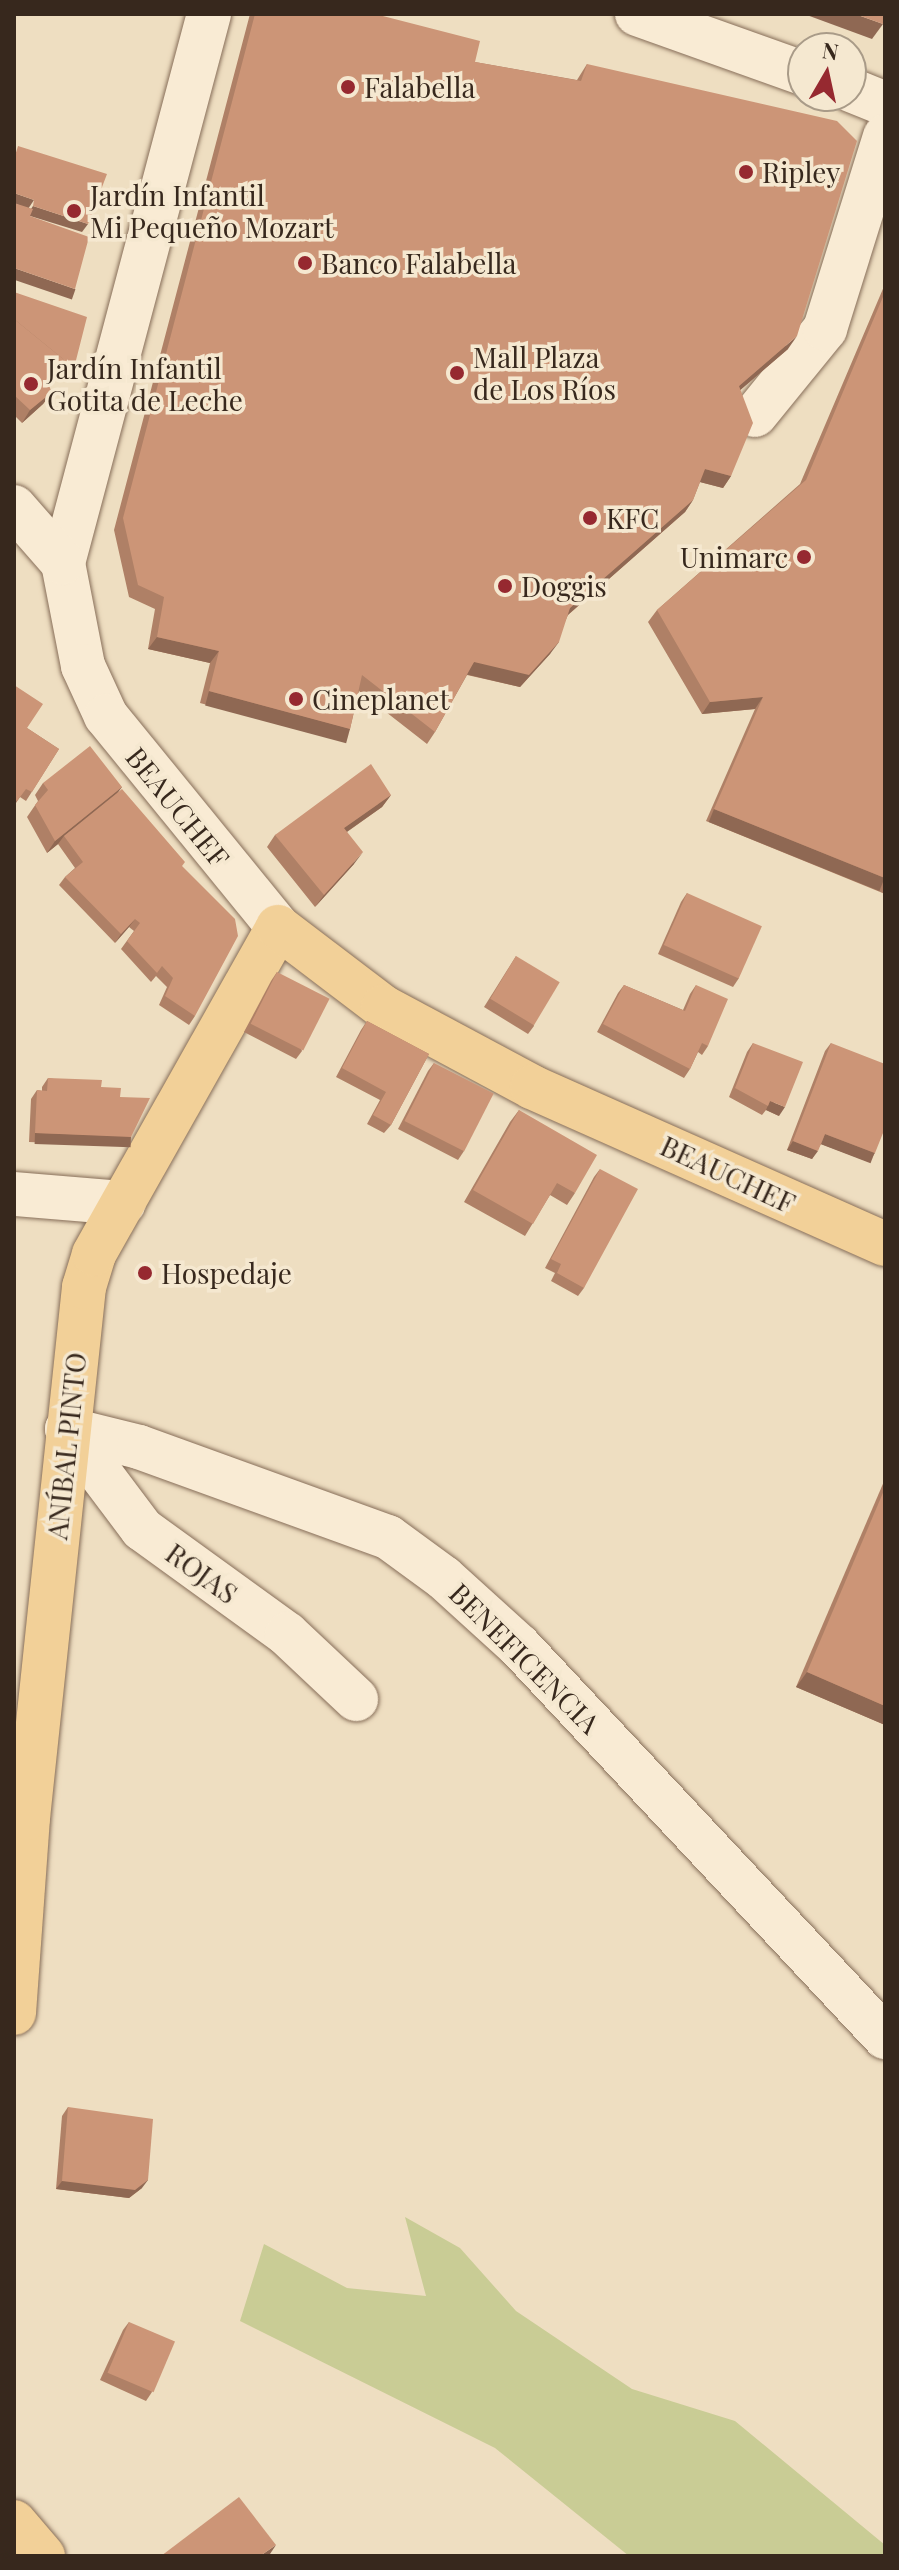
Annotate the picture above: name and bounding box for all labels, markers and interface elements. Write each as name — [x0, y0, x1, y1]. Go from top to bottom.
north arrow — [787, 32, 867, 112]
text: N — [820, 34, 841, 66]
place label: Falabella — [364, 70, 475, 104]
marker: Falabella — [339, 78, 357, 96]
place label: Ripley — [762, 155, 840, 189]
marker: Ripley — [737, 163, 755, 181]
place label: Jardín Infantil Mi Pequeño Mozart — [90, 178, 334, 244]
marker: Jardín Infantil Mi Pequeño Mozart — [65, 202, 83, 220]
place label: Banco Falabella — [321, 246, 516, 280]
marker: Banco Falabella — [296, 254, 314, 272]
place label: Mall Plaza de Los Ríos — [473, 340, 616, 406]
place label: Jardín Infantil Gotita de Leche — [47, 351, 243, 417]
marker: Mall Plaza de Los Ríos — [448, 364, 466, 382]
marker: Jardín Infantil Gotita de Leche — [22, 375, 40, 393]
place label: KFC — [606, 501, 659, 535]
marker: KFC — [581, 509, 599, 527]
place label: Unimarc — [680, 540, 788, 574]
marker: Unimarc — [795, 548, 813, 566]
place label: Doggis — [521, 569, 607, 603]
marker: Doggis — [496, 577, 514, 595]
place label: Cineplanet — [312, 682, 449, 716]
marker: Cineplanet — [287, 690, 305, 708]
street label: BEAUCHEF — [120, 740, 236, 874]
street label: BEAUCHEF — [656, 1128, 800, 1220]
place label: Hospedaje — [161, 1256, 292, 1290]
marker: Hospedaje — [136, 1264, 154, 1282]
street label: ANÍBAL PINTO — [39, 1351, 93, 1541]
street label: ROJAS — [160, 1536, 244, 1610]
street label: BENEFICENCIA — [443, 1576, 607, 1740]

